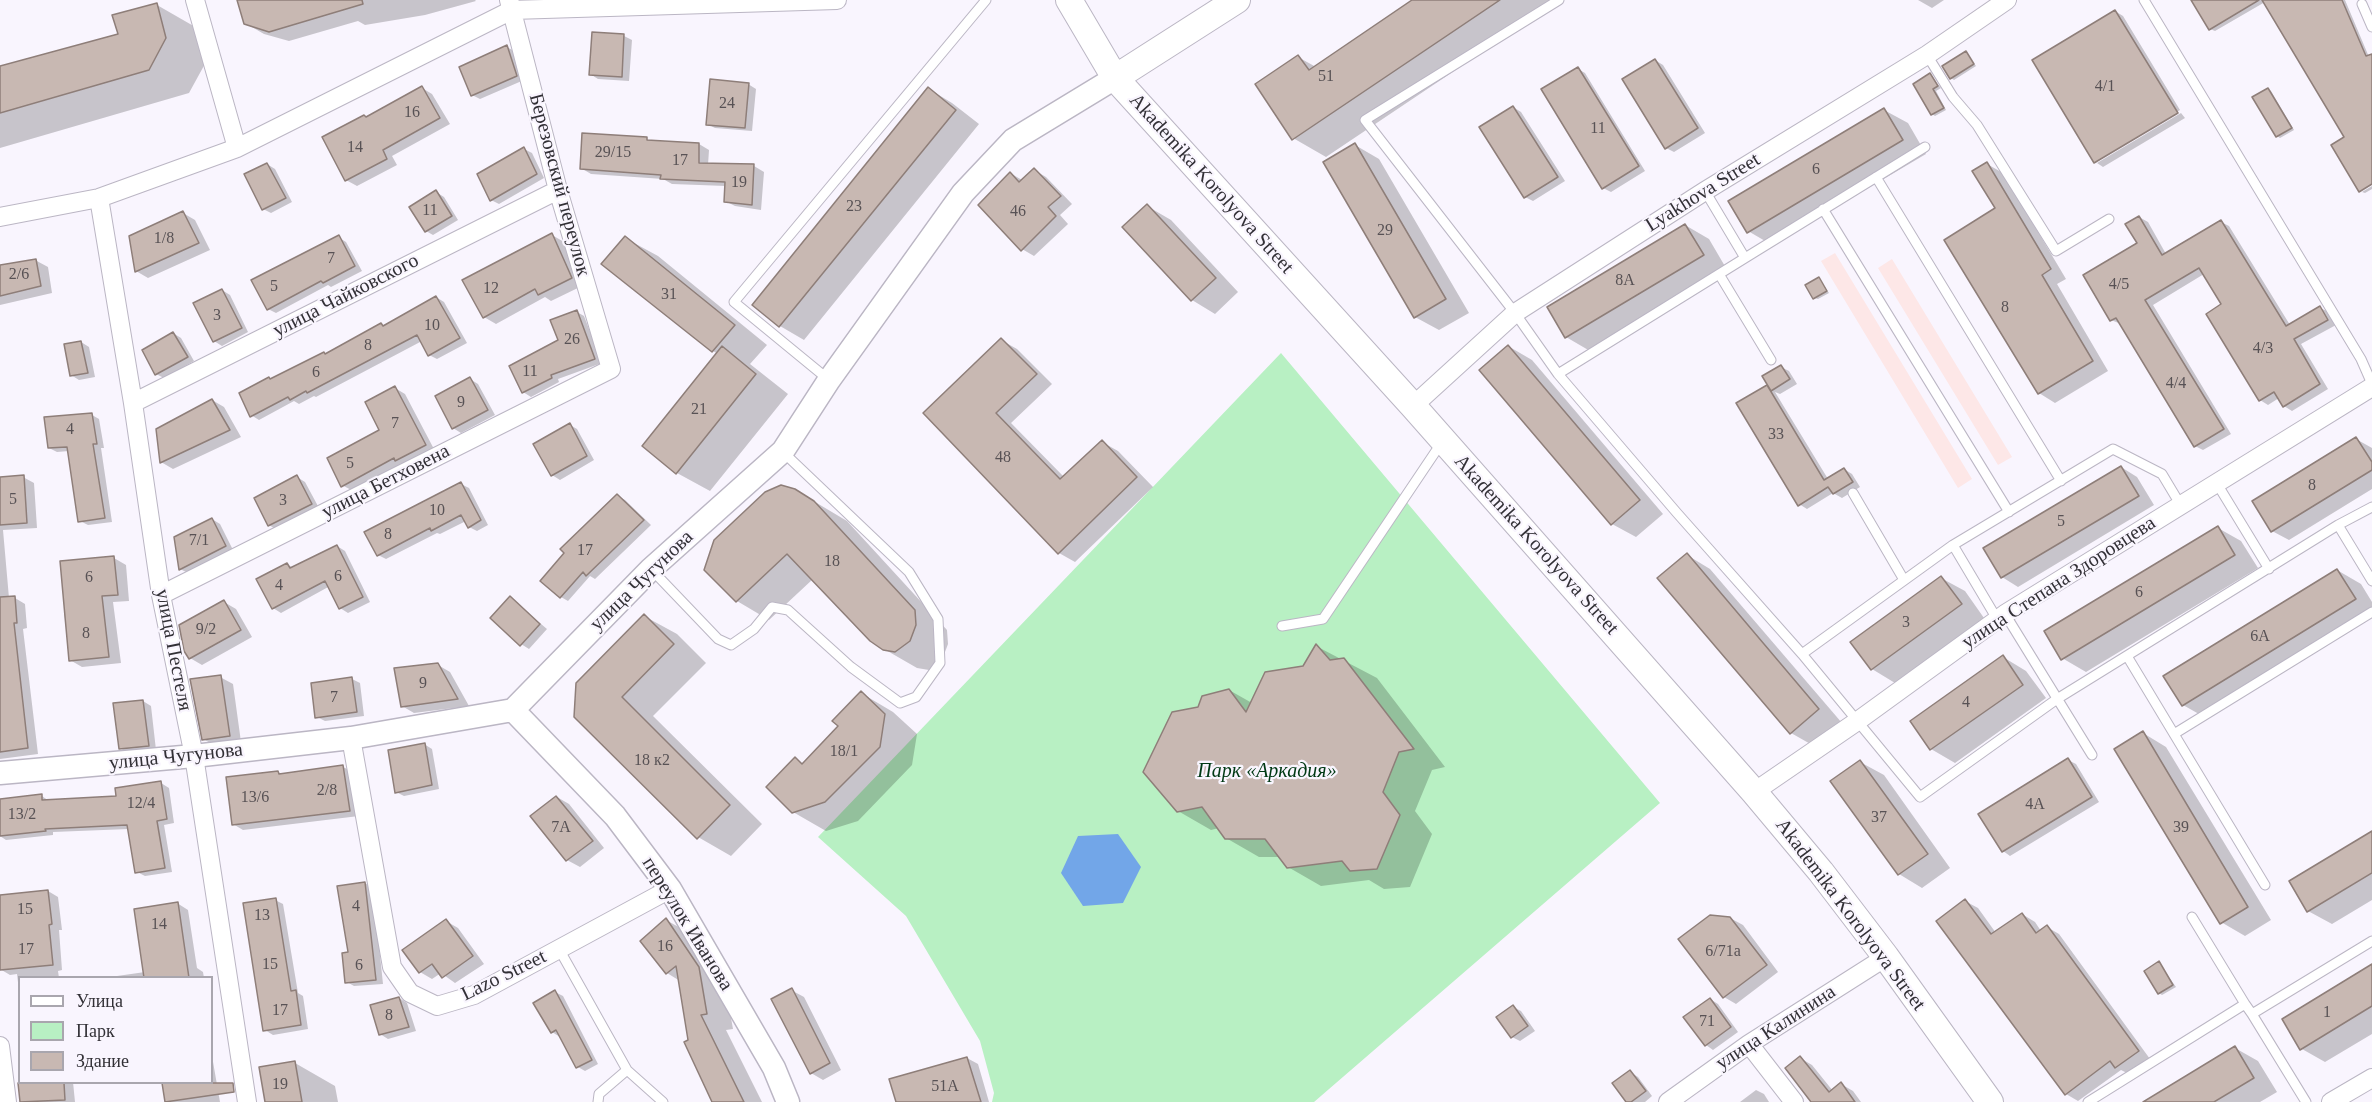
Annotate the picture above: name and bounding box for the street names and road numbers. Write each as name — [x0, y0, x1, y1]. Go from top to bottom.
street label: Akademika Korolyova Street — [1124, 89, 1298, 279]
street label: Березовский переулок — [523, 91, 595, 279]
street label: Lyakhova Street — [1641, 148, 1765, 238]
street label: улица Чайковского — [269, 249, 423, 343]
street label: улица Бетховена — [318, 439, 454, 525]
street label: Akademika Korolyova Street — [1449, 450, 1623, 640]
street label: улица Степана Здоровцева — [1958, 511, 2160, 655]
street label: улица Чугунова — [585, 526, 699, 636]
street label: улица Пестеля — [149, 587, 197, 713]
street label: улица Чугунова — [108, 738, 244, 776]
street label: Akademika Korolyova Street — [1770, 814, 1930, 1016]
street label: переулок Иванова — [636, 853, 738, 995]
street label: Lazo Street — [458, 945, 550, 1007]
street label: улица Калинина — [1712, 980, 1840, 1076]

